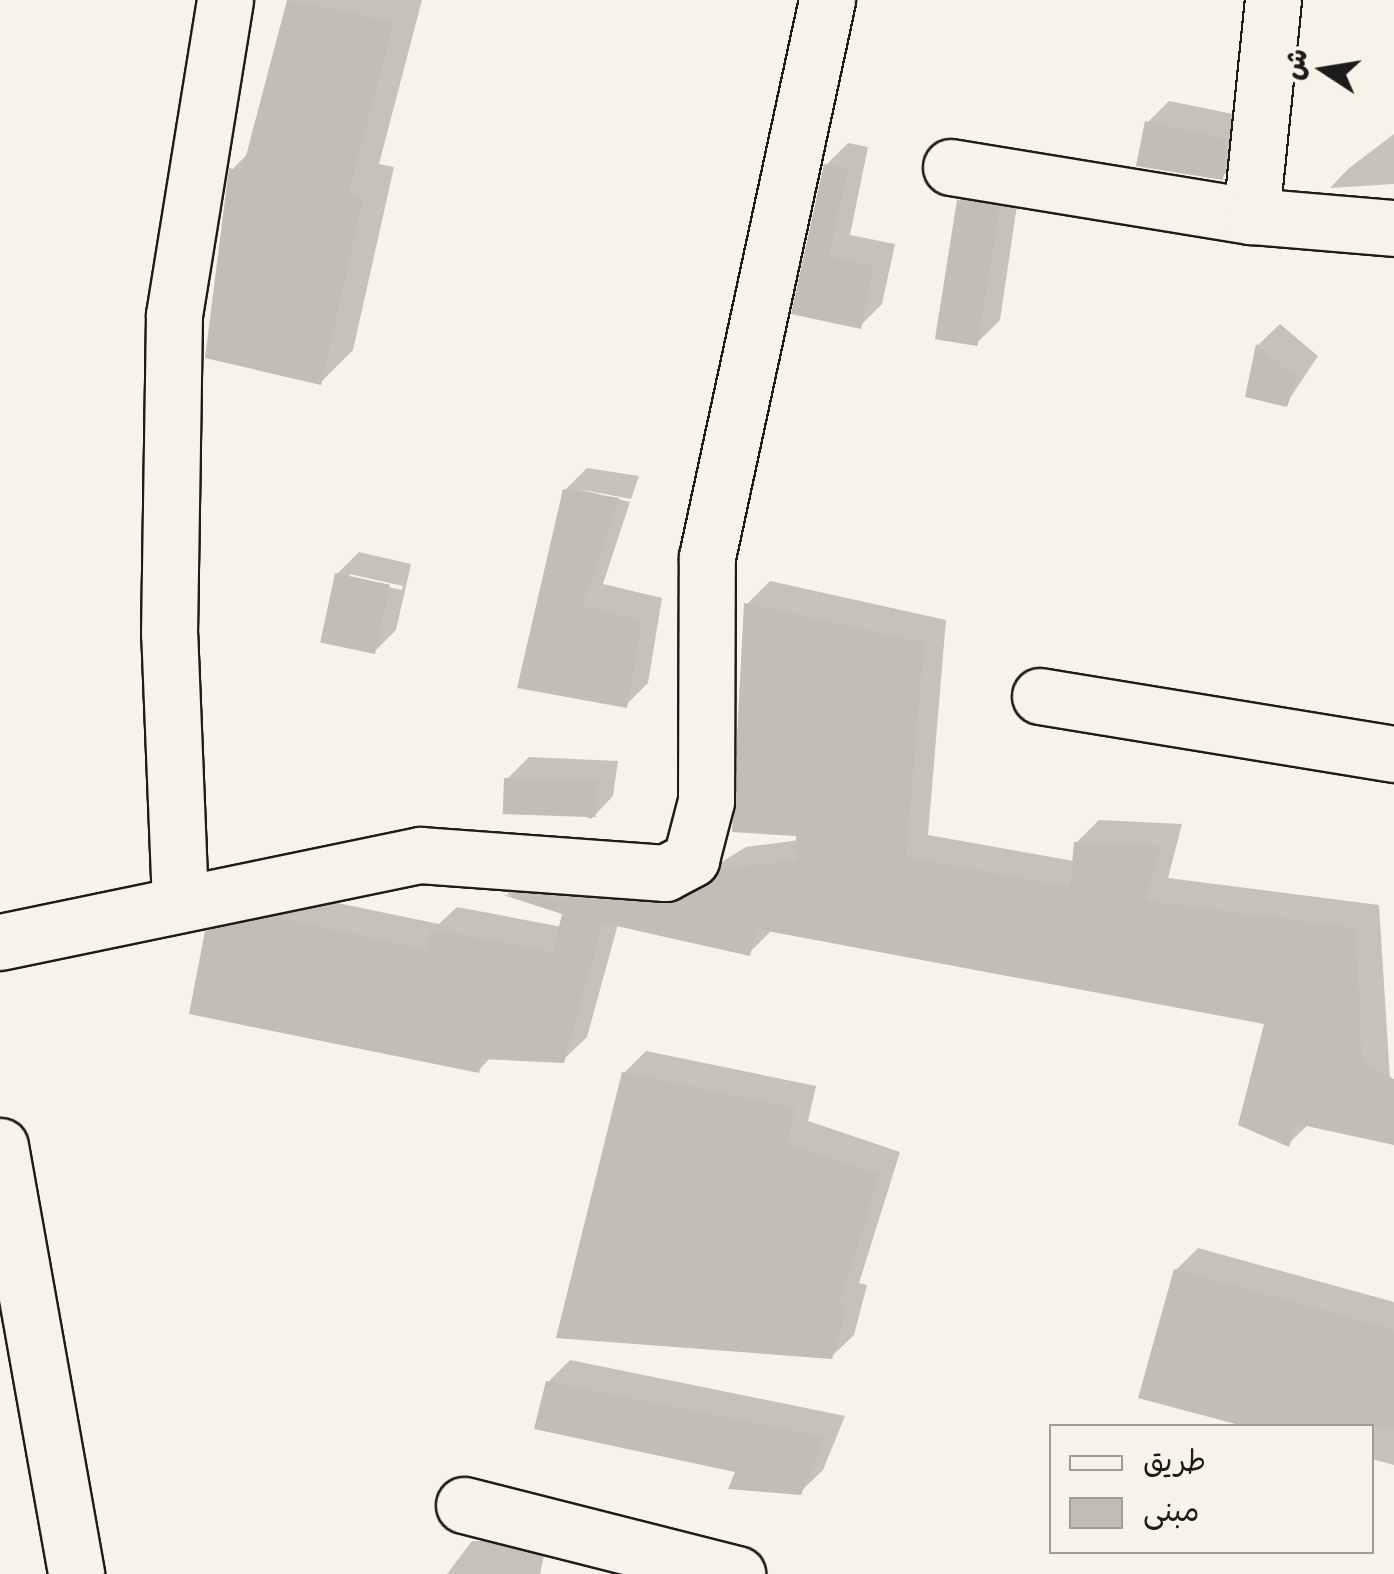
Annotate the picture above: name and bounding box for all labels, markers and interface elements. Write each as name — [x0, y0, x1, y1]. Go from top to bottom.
north arrow — [1274, 20, 1374, 120]
text: ش — [1273, 45, 1316, 83]
legend — [1049, 1424, 1374, 1554]
text: طريق — [1143, 1440, 1206, 1481]
text: مبنى — [1143, 1490, 1199, 1531]

